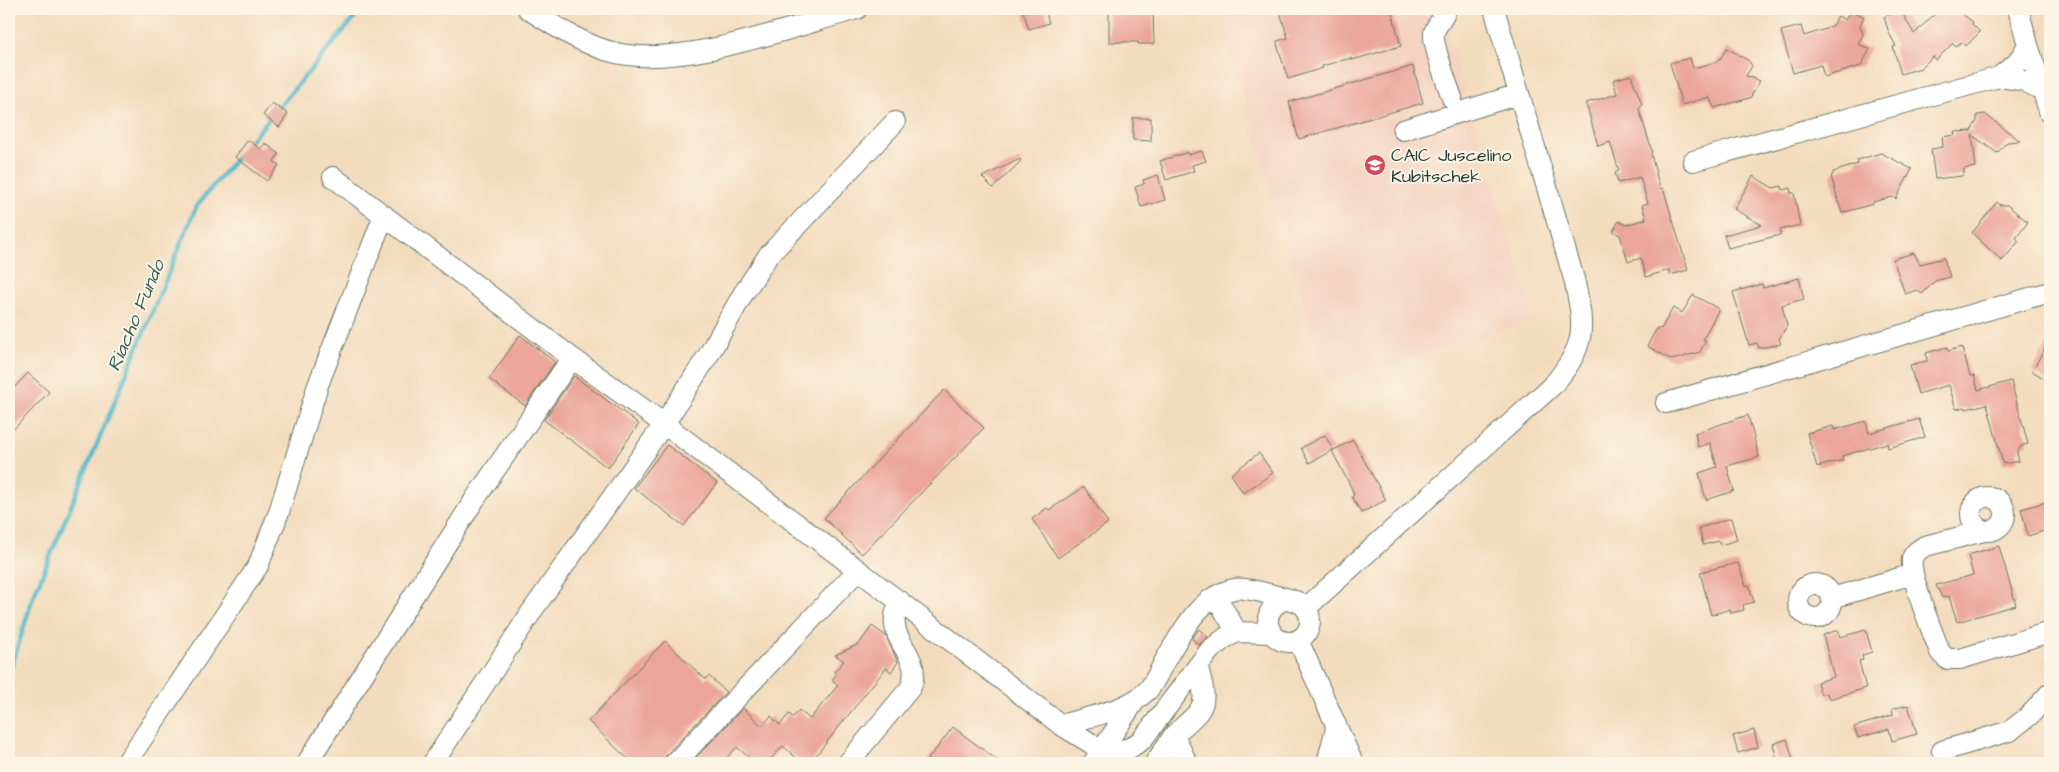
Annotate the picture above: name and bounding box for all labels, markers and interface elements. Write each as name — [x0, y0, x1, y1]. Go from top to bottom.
place label: CAIC Juscelino Kubitschek — [1391, 143, 1511, 189]
school or university icon: CAIC Juscelino Kubitschek — [1363, 153, 1387, 177]
water label: Riacho Fundo — [101, 255, 172, 375]

